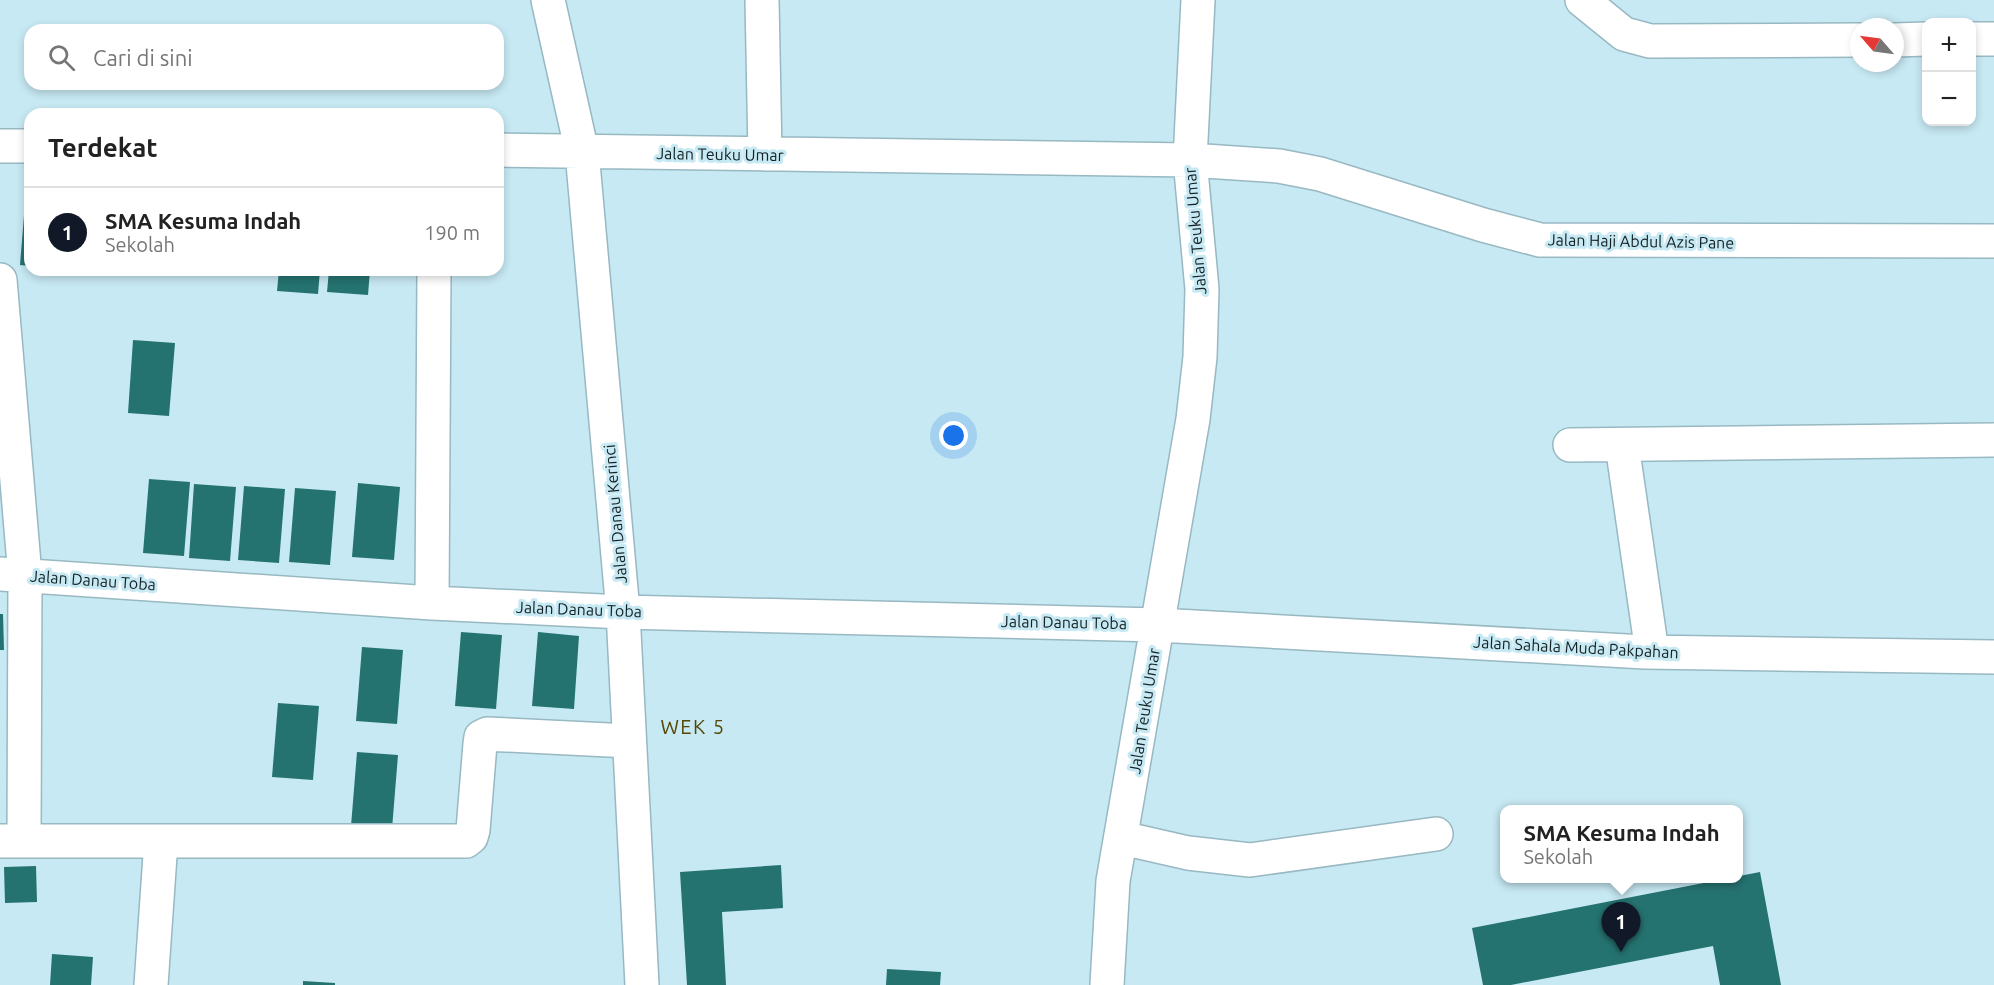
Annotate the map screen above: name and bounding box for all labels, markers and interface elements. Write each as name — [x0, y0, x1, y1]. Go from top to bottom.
north arrow — [1850, 18, 1904, 72]
map controls — [1922, 18, 1976, 126]
button: + — [1922, 18, 1976, 72]
search box — [24, 24, 504, 90]
icon: search — [45, 41, 78, 74]
text: Cari di sini — [93, 45, 193, 70]
button: − — [1922, 72, 1976, 126]
text: Terdekat — [48, 133, 158, 162]
street label: Jalan Teuku Umar — [656, 144, 784, 164]
street label: Jalan Teuku Umar — [1180, 167, 1210, 295]
text: SMA Kesuma Indah — [105, 208, 301, 233]
text: 1 — [62, 221, 73, 244]
text: 190 m — [424, 221, 480, 244]
street label: Jalan Haji Abdul Azis Pane — [1548, 230, 1734, 252]
text: Sekolah — [105, 233, 175, 256]
your location — [939, 421, 968, 450]
street label: Jalan Danau Kerinci — [600, 444, 630, 584]
street label: Jalan Danau Toba — [29, 567, 157, 593]
street label: Jalan Danau Toba — [516, 598, 642, 620]
street label: Jalan Danau Toba — [1001, 612, 1127, 632]
street label: Jalan Sahala Muda Pakpahan — [1473, 633, 1679, 661]
street label: Jalan Teuku Umar — [1125, 647, 1163, 775]
district label: WEK 5 — [660, 715, 726, 738]
popup — [1500, 805, 1743, 883]
text: SMA Kesuma Indah — [1523, 820, 1720, 845]
text: Sekolah — [1523, 845, 1593, 868]
pin: 1 — [1602, 902, 1640, 952]

